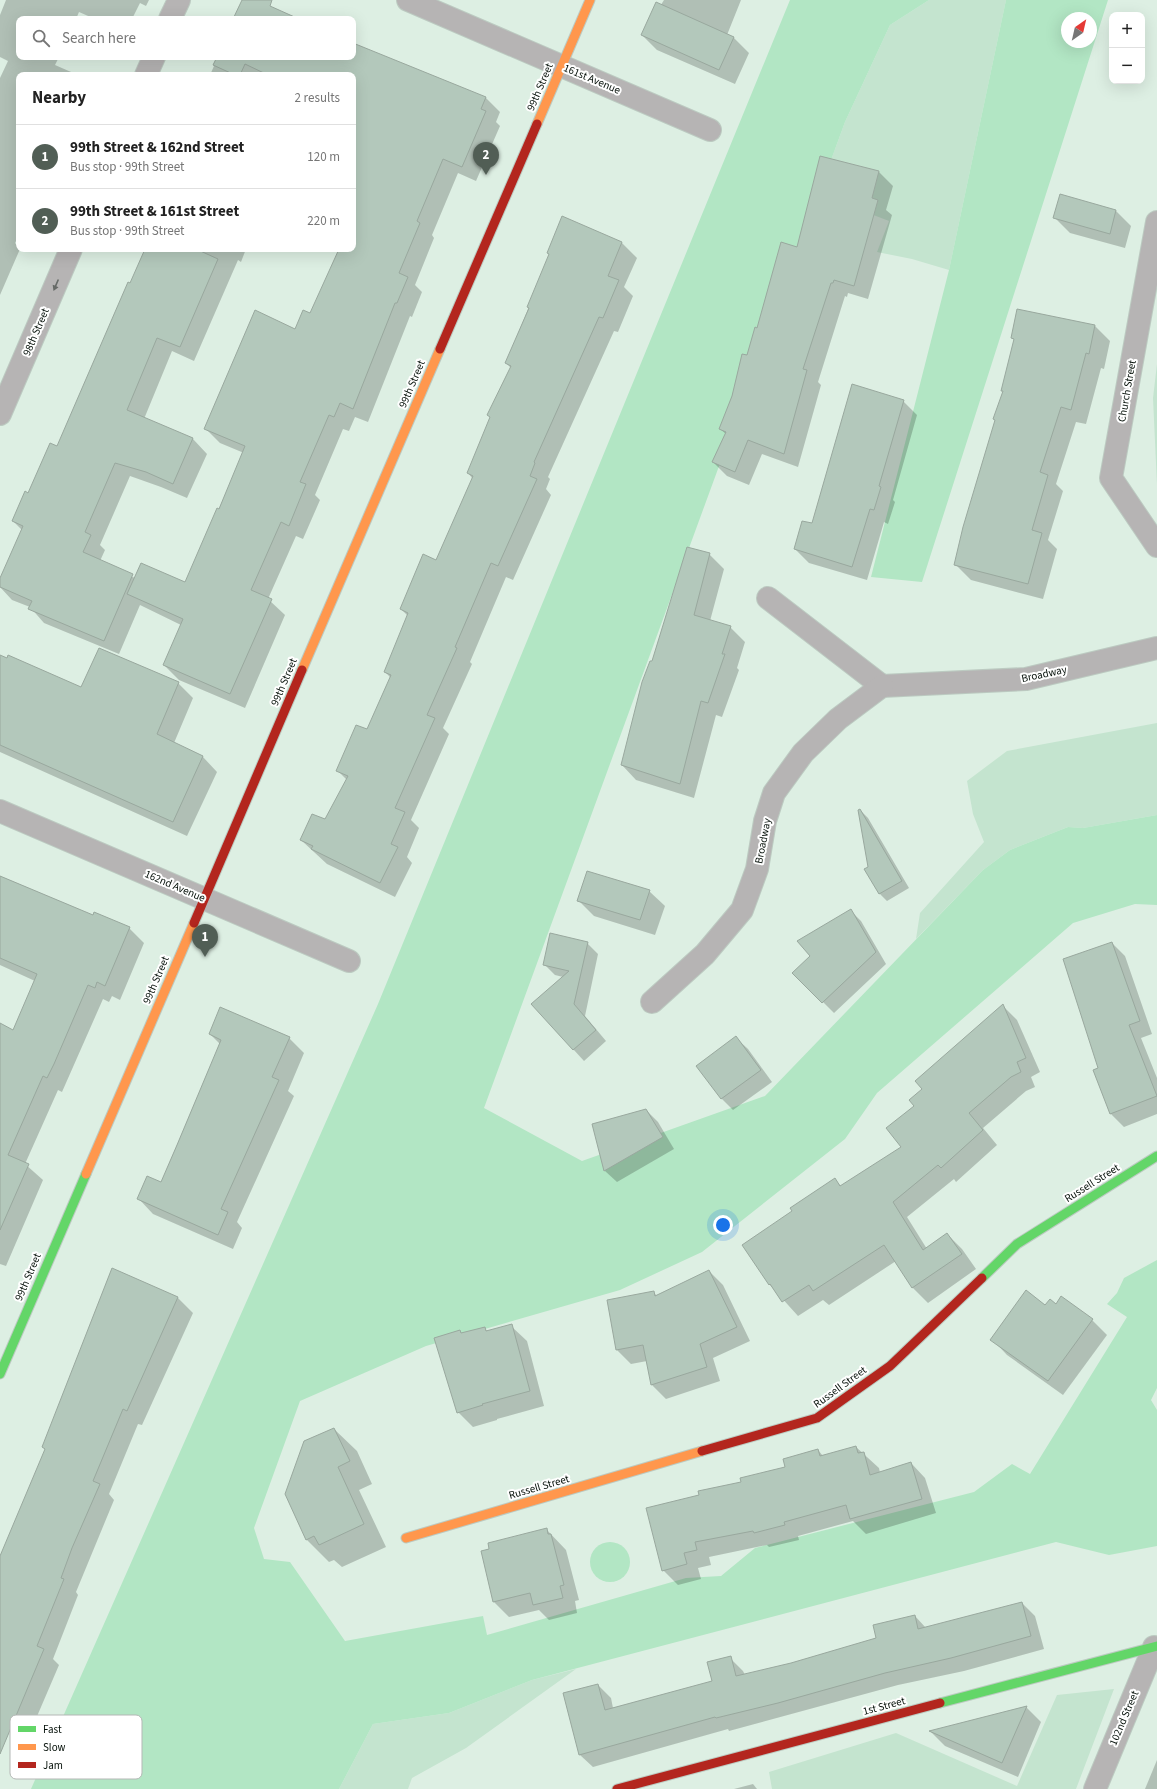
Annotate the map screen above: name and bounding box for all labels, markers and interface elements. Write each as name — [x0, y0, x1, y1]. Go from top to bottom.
north arrow — [1061, 12, 1097, 48]
map controls — [1109, 12, 1145, 84]
button: + — [1109, 12, 1145, 48]
search box — [16, 16, 356, 60]
icon: search — [30, 27, 52, 49]
text: Search here — [62, 28, 136, 49]
button: − — [1109, 48, 1145, 84]
street label: 161st Avenue — [561, 60, 623, 98]
street label: 99th Street — [523, 61, 557, 113]
text: Nearby — [32, 86, 86, 110]
text: 2 results — [295, 89, 340, 107]
text: 99th Street & 162nd Street — [70, 137, 244, 158]
pin: 2 — [473, 142, 499, 175]
text: 1 — [42, 148, 48, 166]
text: 120 m — [307, 148, 340, 166]
text: Bus stop · 99th Street — [70, 158, 184, 176]
text: 99th Street & 161st Street — [70, 201, 239, 222]
text: 2 — [42, 212, 48, 230]
text: 220 m — [307, 212, 340, 230]
text: Bus stop · 99th Street — [70, 222, 184, 240]
one-way arrow — [53, 279, 59, 290]
street label: 98th Street — [19, 306, 53, 358]
street label: 99th Street — [395, 358, 429, 410]
street label: Church Street — [1114, 359, 1140, 423]
street label: 99th Street — [267, 656, 301, 708]
street label: Broadway — [1020, 662, 1068, 686]
street label: Broadway — [751, 817, 775, 865]
street label: 162nd Avenue — [142, 866, 208, 906]
pin: 1 — [192, 924, 218, 957]
street label: 99th Street — [139, 954, 173, 1006]
street label: Russell Street — [1062, 1160, 1123, 1206]
your location — [713, 1215, 733, 1235]
street label: 99th Street — [11, 1251, 45, 1303]
street label: Russell Street — [810, 1362, 870, 1411]
street label: Russell Street — [507, 1471, 571, 1503]
street label: 102nd Street — [1106, 1688, 1142, 1748]
street label: 1st Street — [861, 1693, 907, 1719]
legend — [10, 1715, 142, 1779]
text: Fast — [43, 1722, 62, 1737]
text: Slow — [43, 1740, 66, 1755]
text: Jam — [43, 1758, 63, 1773]

